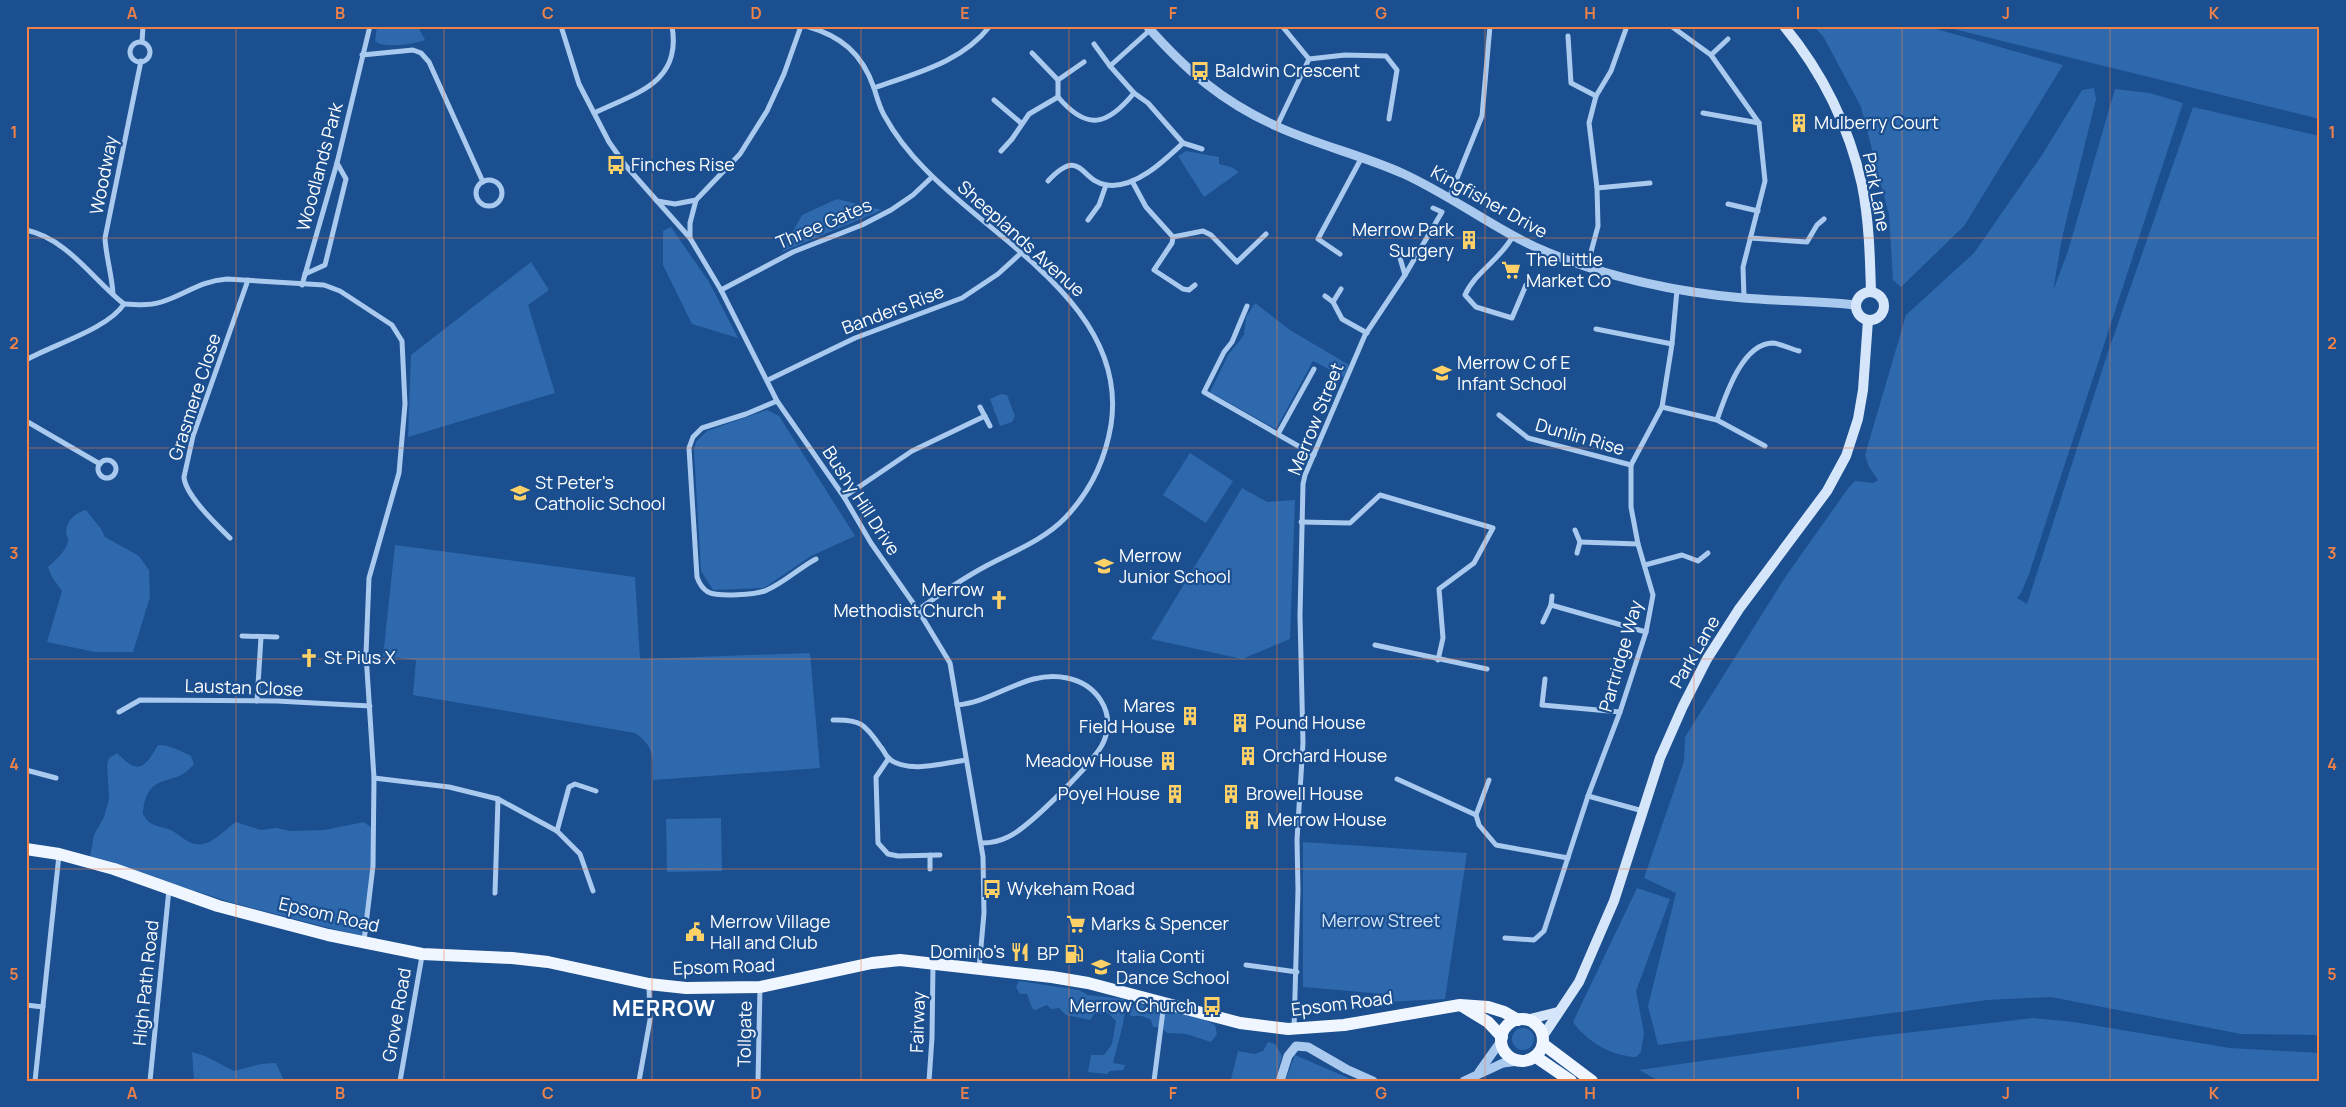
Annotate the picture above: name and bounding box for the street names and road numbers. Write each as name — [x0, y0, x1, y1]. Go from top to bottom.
street label: Woodlands Park — [290, 99, 348, 234]
street label: Woodway — [84, 133, 123, 216]
street label: Park Lane — [1858, 150, 1896, 233]
street label: Kingfisher Drive — [1427, 159, 1552, 243]
street label: Sheeplands Avenue — [953, 175, 1090, 302]
street label: Three Gates — [772, 192, 875, 254]
street label: Banders Rise — [838, 279, 947, 340]
street label: Grasmere Close — [162, 330, 226, 463]
street label: Merrow Street — [1282, 359, 1348, 478]
street label: Dunlin Rise — [1533, 412, 1628, 460]
street label: Bushy Hill Drive — [818, 441, 906, 560]
street label: Partridge Way — [1593, 597, 1648, 714]
street label: Park Lane — [1664, 611, 1724, 692]
street label: Laustan Close — [184, 673, 304, 701]
street label: Epsom Road — [277, 891, 382, 937]
street label: High Path Road — [126, 919, 164, 1047]
street label: Epsom Road — [672, 952, 776, 980]
street label: Grove Road — [376, 966, 416, 1064]
street label: Epsom Road — [1290, 985, 1394, 1021]
street label: Fairway — [904, 990, 930, 1053]
street label: Tollgate — [731, 1001, 757, 1067]

